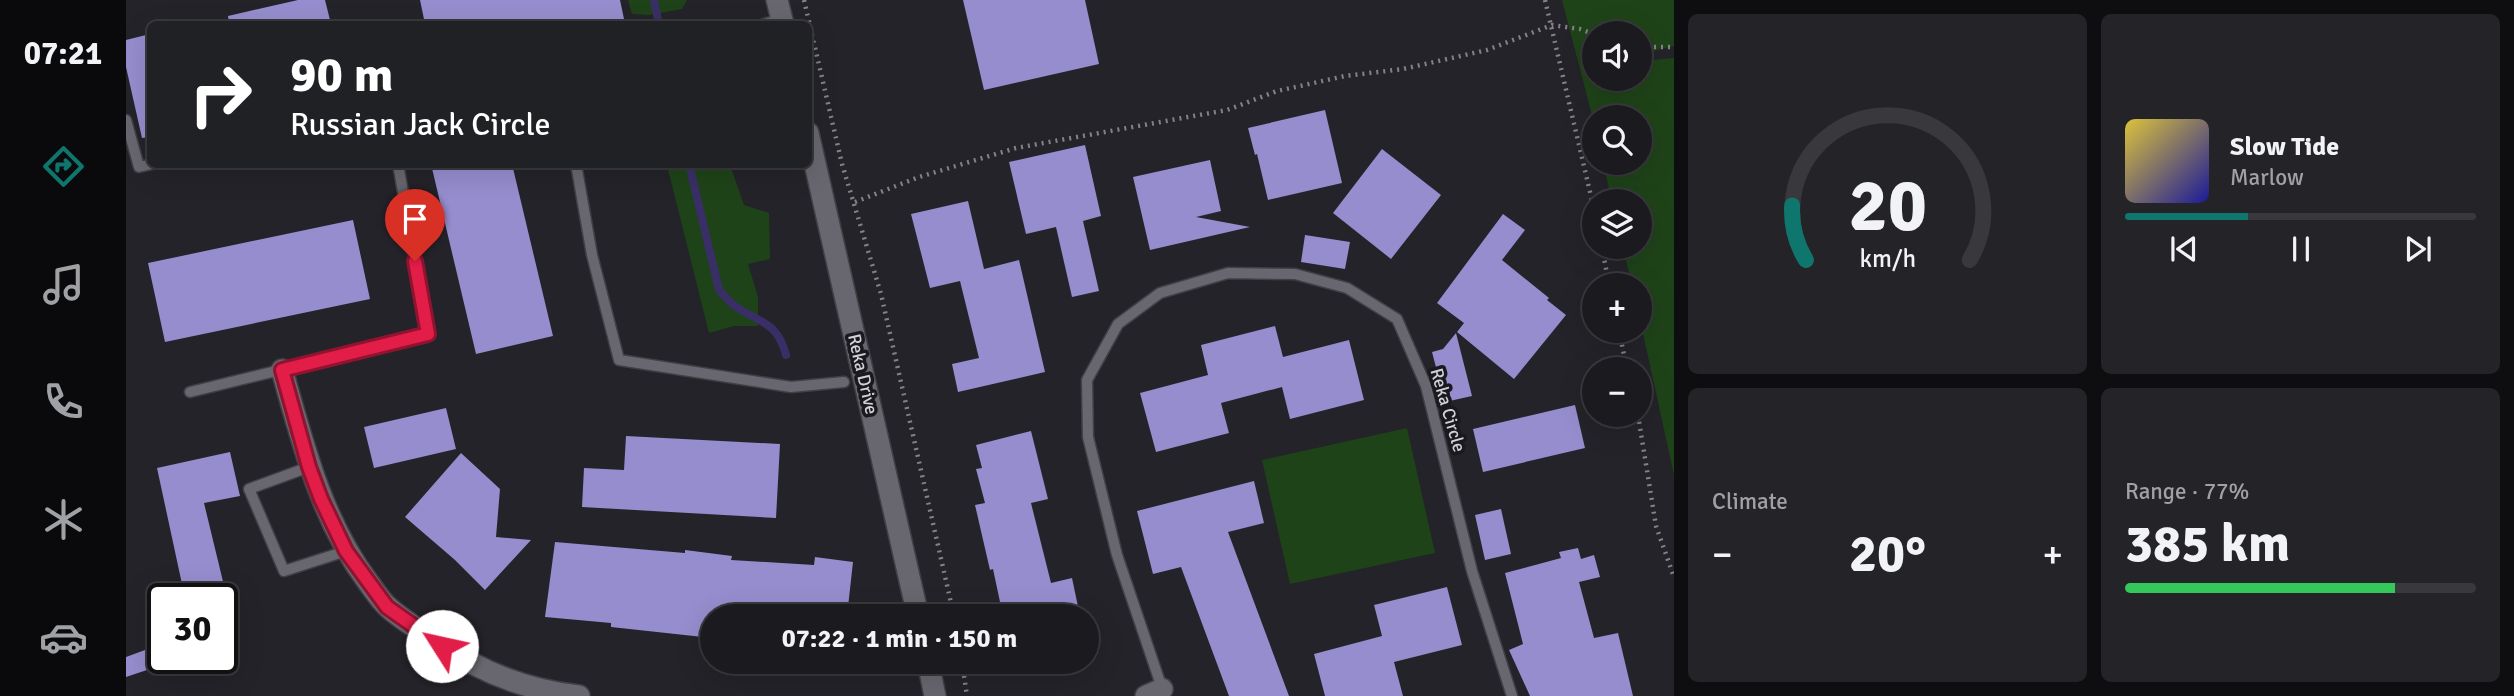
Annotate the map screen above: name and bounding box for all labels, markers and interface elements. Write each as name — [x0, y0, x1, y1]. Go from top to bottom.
map controls — [1582, 21, 1652, 427]
button: sound — [1582, 21, 1652, 91]
text: 07:21 — [24, 34, 102, 73]
text: 90 m — [290, 45, 393, 105]
icon: right — [175, 49, 266, 140]
text: Russian Jack Circle — [290, 105, 551, 144]
button: search — [1582, 105, 1652, 175]
text: Slow Tide — [2230, 131, 2339, 163]
icon: directions — [39, 142, 88, 191]
text: 20 — [1848, 162, 1927, 251]
text: Marlow — [2230, 163, 2304, 192]
pin — [385, 189, 445, 261]
button: layers — [1582, 189, 1652, 259]
icon: arrive — [396, 200, 434, 238]
icon: previous — [2165, 230, 2203, 268]
icon: pause — [2282, 230, 2320, 268]
icon: next — [2399, 230, 2437, 268]
text: km/h — [1859, 243, 1916, 274]
icon: music — [39, 260, 88, 309]
button: + — [1582, 273, 1652, 343]
street label: Reka Drive — [843, 332, 883, 416]
button: − — [1582, 357, 1652, 427]
street label: Reka Circle — [1426, 365, 1470, 455]
icon: phone — [39, 377, 88, 426]
text: Range · 77% — [2125, 477, 2249, 506]
text: Climate — [1712, 487, 1788, 516]
icon: climate — [39, 495, 88, 544]
text: 385 km — [2125, 512, 2290, 576]
text: 20° — [1849, 522, 1926, 586]
text: − — [1712, 531, 1733, 578]
text: + — [2042, 531, 2063, 578]
speed limit sign: 30 — [147, 583, 238, 674]
position arrow — [405, 609, 479, 683]
icon: car — [39, 613, 88, 662]
text: 07:22 · 1 min · 150 m — [782, 623, 1017, 655]

